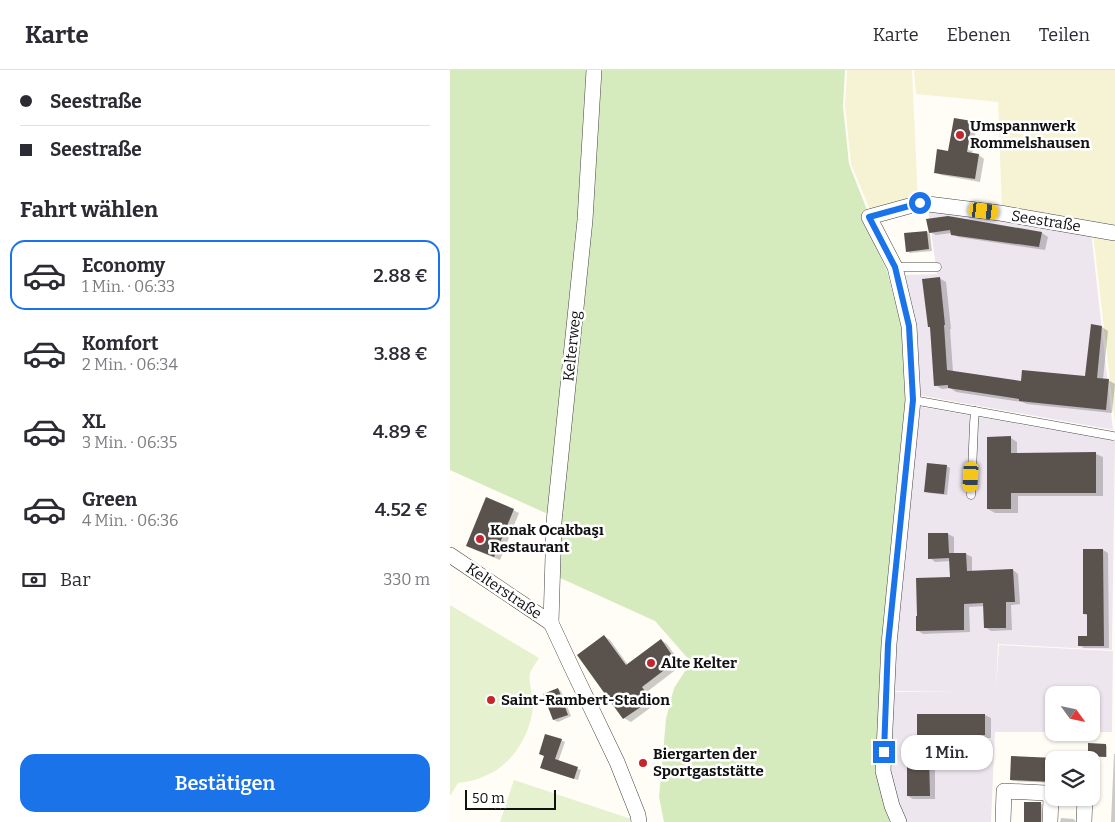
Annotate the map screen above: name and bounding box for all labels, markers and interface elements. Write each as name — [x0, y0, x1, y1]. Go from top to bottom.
text: Karte — [25, 21, 89, 49]
text: Karte — [873, 24, 919, 46]
text: Ebenen — [947, 24, 1011, 46]
text: Teilen — [1039, 24, 1090, 46]
text: Seestraße — [50, 90, 142, 113]
place label: Umspannwerk Rommelshausen — [970, 117, 1090, 152]
marker: Umspannwerk Rommelshausen — [954, 129, 966, 141]
text: Seestraße — [50, 138, 142, 161]
route start — [909, 192, 931, 214]
text: Fahrt wählen — [20, 196, 158, 223]
car — [968, 202, 999, 220]
street label: Seestraße — [1010, 207, 1082, 235]
icon: car — [22, 253, 67, 298]
text: Economy — [82, 254, 165, 277]
text: 2.88 € — [373, 264, 428, 287]
text: 1 Min. · 06:33 — [82, 277, 175, 296]
street label: Kelterweg — [559, 310, 585, 382]
icon: car — [22, 331, 67, 376]
text: Komfort — [82, 332, 158, 355]
text: 3.88 € — [374, 342, 428, 365]
text: 2 Min. · 06:34 — [82, 355, 178, 374]
icon: car — [22, 409, 67, 454]
text: XL — [82, 410, 106, 433]
text: 4.89 € — [373, 420, 428, 443]
text: 3 Min. · 06:35 — [82, 433, 177, 452]
car — [962, 462, 979, 492]
icon: car — [22, 487, 67, 532]
text: Green — [82, 488, 137, 511]
text: 4.52 € — [375, 498, 428, 521]
text: 4 Min. · 06:36 — [82, 511, 179, 530]
place label: Konak Ocakbaşı Restaurant — [490, 521, 604, 556]
marker: Konak Ocakbaşı Restaurant — [474, 533, 486, 545]
street label: Kelterstraße — [463, 559, 545, 623]
icon: cash — [20, 566, 48, 594]
text: Bar — [60, 568, 91, 591]
text: 330 m — [383, 570, 430, 589]
place label: Alte Kelter — [661, 654, 737, 672]
marker: Alte Kelter — [645, 657, 657, 669]
north arrow — [1045, 686, 1100, 741]
map controls — [1045, 686, 1100, 806]
place label: Saint-Rambert-Stadion — [501, 691, 670, 709]
marker: Saint-Rambert-Stadion — [485, 694, 497, 706]
callout: 1 Min. — [902, 734, 994, 770]
route end — [873, 741, 895, 763]
text: 1 Min. — [926, 743, 968, 762]
place label: Biergarten der Sportgaststätte — [653, 745, 764, 780]
button: layers — [1045, 751, 1100, 806]
button: Bestätigen — [20, 754, 430, 812]
marker: Biergarten der Sportgaststätte — [637, 757, 649, 769]
scale bar — [465, 787, 556, 810]
text: 50 m — [472, 790, 505, 807]

